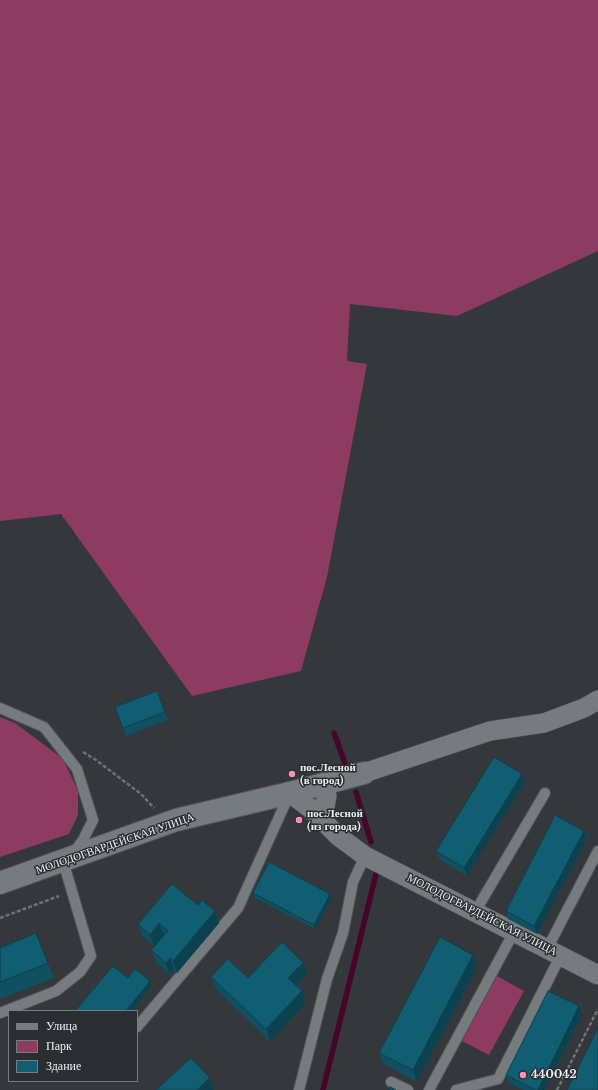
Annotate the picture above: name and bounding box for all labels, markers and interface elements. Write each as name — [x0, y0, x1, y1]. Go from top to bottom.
place label: пос.Лесной (в город) — [300, 761, 356, 787]
marker: пос.Лесной (в город) — [287, 769, 297, 779]
place label: пос.Лесной (из города) — [307, 807, 363, 833]
street label: МОЛОДОГВАРДЕЙСКАЯ УЛИЦА — [34, 811, 196, 877]
marker: пос.Лесной (из города) — [294, 815, 304, 825]
street label: МОЛОДОГВАРДЕЙСКАЯ УЛИЦА — [405, 871, 559, 959]
legend — [8, 1010, 138, 1082]
text: Улица — [46, 1018, 77, 1033]
text: Парк — [46, 1038, 72, 1053]
text: Здание — [46, 1058, 81, 1073]
place label: 440042 — [531, 1068, 577, 1082]
marker: 440042 — [518, 1070, 528, 1080]

